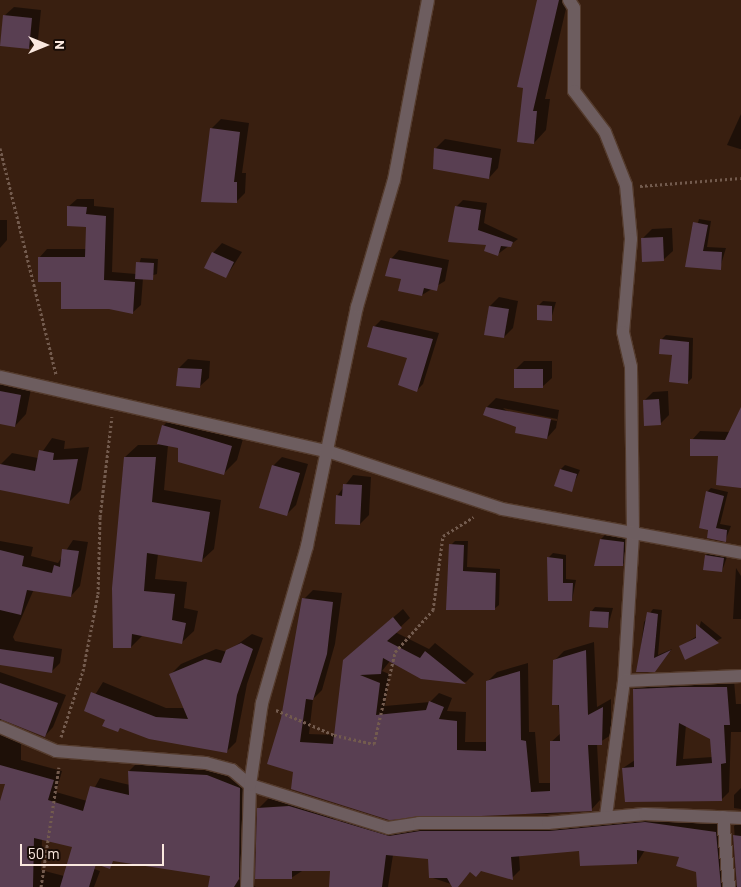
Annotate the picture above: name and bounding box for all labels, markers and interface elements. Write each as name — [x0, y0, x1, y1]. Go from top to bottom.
north arrow — [20, 20, 70, 70]
text: N — [52, 40, 69, 50]
scale bar — [22, 834, 166, 866]
text: 50 m — [28, 844, 60, 862]

